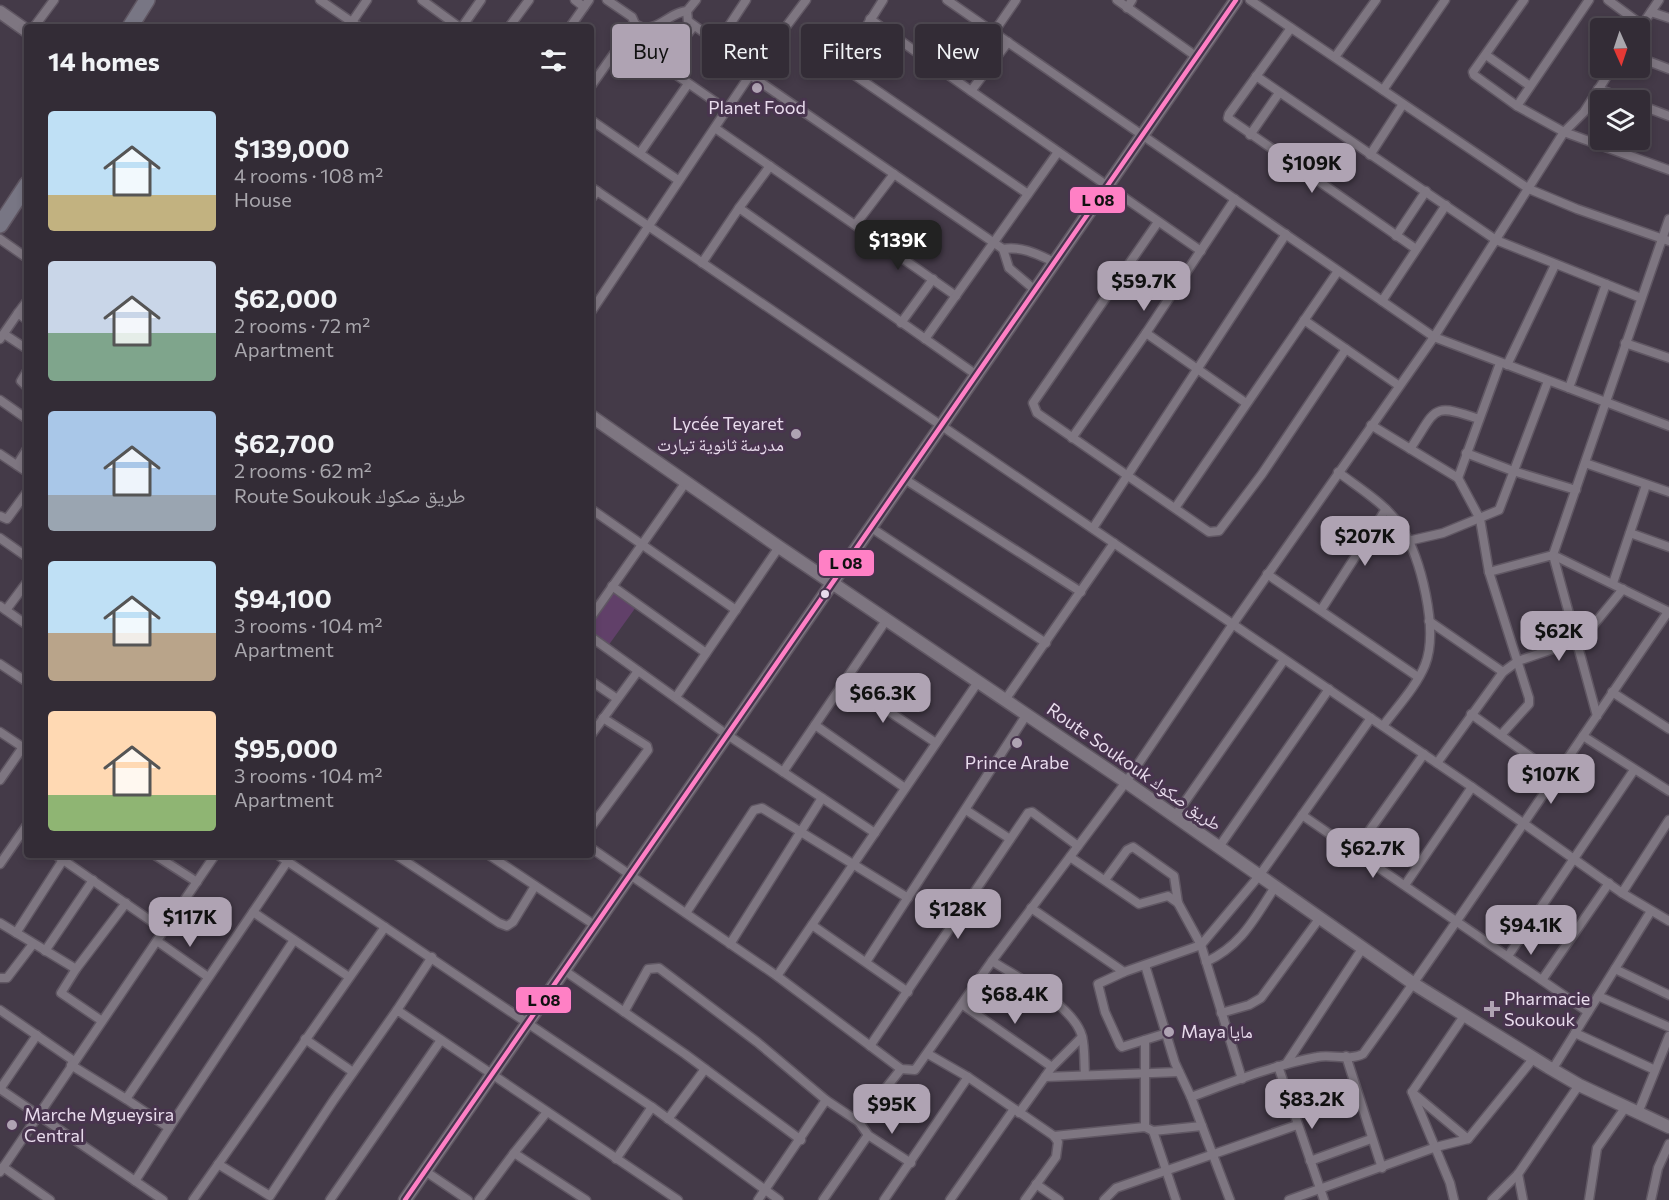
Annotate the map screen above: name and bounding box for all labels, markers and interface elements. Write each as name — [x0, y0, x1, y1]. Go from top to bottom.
north arrow — [1590, 18, 1650, 78]
map controls — [1590, 18, 1650, 150]
chip: Buy — [612, 24, 690, 78]
chip: Rent — [702, 24, 789, 78]
chip: Filters — [801, 24, 903, 78]
chip: New — [915, 24, 1001, 78]
icon: filters — [537, 44, 570, 77]
text: 14 homes — [48, 45, 160, 76]
marker: Planet Food — [750, 81, 764, 95]
button: layers — [1590, 90, 1650, 150]
place label: Planet Food — [708, 96, 806, 118]
text: $139,000 — [234, 132, 350, 163]
icon: home — [96, 135, 168, 207]
pin: $109K — [1270, 143, 1354, 194]
text: $109K — [1282, 150, 1342, 174]
text: 4 rooms · 108 m² — [234, 163, 383, 187]
line badge: L 08 — [1069, 186, 1126, 214]
text: House — [234, 187, 292, 211]
text: L 08 — [1082, 190, 1115, 209]
pin: $139K — [856, 220, 940, 271]
text: $139K — [869, 227, 927, 251]
pin: $59.7K — [1095, 261, 1193, 312]
text: $59.7K — [1111, 268, 1177, 292]
text: $62,000 — [234, 282, 338, 313]
icon: home — [96, 285, 168, 357]
text: 2 rooms · 72 m² — [234, 313, 370, 337]
text: Apartment — [234, 337, 334, 361]
place label: Lycée Teyaret مدرسة ثانوية تيارت — [657, 412, 784, 455]
text: $62,700 — [234, 427, 335, 458]
marker: Lycée Teyaret مدرسة ثانوية تيارت — [789, 427, 803, 441]
icon: home — [96, 435, 168, 507]
text: 2 rooms · 62 m² — [234, 458, 372, 482]
text: Route Soukouk طريق صكوك — [234, 483, 466, 507]
pin: $207K — [1323, 516, 1407, 567]
text: $207K — [1335, 523, 1395, 547]
line badge: L 08 — [818, 549, 875, 577]
text: L 08 — [830, 553, 863, 572]
text: $94,100 — [234, 582, 332, 613]
icon: home — [96, 585, 168, 657]
unlabelled marker — [819, 588, 831, 600]
pin: $62K — [1523, 611, 1595, 662]
text: 3 rooms · 104 m² — [234, 613, 383, 637]
text: $62K — [1534, 618, 1584, 642]
text: Apartment — [234, 637, 334, 661]
pin: $66.3K — [834, 673, 932, 724]
text: $66.3K — [850, 680, 916, 704]
street label: Route Soukouk طريق صكوك — [1042, 697, 1226, 836]
text: $95,000 — [234, 732, 338, 763]
icon: home — [96, 735, 168, 807]
marker: Prince Arabe — [1010, 736, 1024, 750]
place label: Prince Arabe — [965, 751, 1069, 773]
pin: $107K — [1509, 754, 1593, 805]
text: $107K — [1522, 761, 1580, 785]
text: 3 rooms · 104 m² — [234, 763, 383, 787]
text: Apartment — [234, 787, 334, 811]
pin: $62.7K — [1324, 828, 1422, 879]
text: $62.7K — [1340, 835, 1406, 859]
pin: $128K — [916, 889, 1000, 940]
text: $128K — [929, 896, 987, 920]
pin: $117K — [148, 897, 232, 948]
text: $117K — [163, 904, 217, 928]
pin: $94.1K — [1482, 905, 1580, 956]
text: $94.1K — [1500, 912, 1562, 936]
pin: $68.4K — [966, 974, 1064, 1025]
text: $68.4K — [981, 981, 1049, 1005]
line badge: L 08 — [515, 986, 572, 1014]
place label: Pharmacie Soukouk — [1504, 987, 1590, 1030]
text: L 08 — [528, 990, 561, 1009]
marker: Pharmacie Soukouk — [1485, 1002, 1499, 1016]
place label: Maya مايا — [1181, 1020, 1253, 1042]
marker: Maya مايا — [1162, 1025, 1176, 1039]
pin: $83.2K — [1263, 1079, 1361, 1130]
pin: $95K — [856, 1084, 928, 1135]
text: $83.2K — [1279, 1086, 1345, 1110]
text: $95K — [867, 1091, 917, 1115]
place label: Marche Mgueysira Central — [24, 1103, 174, 1146]
marker: Marche Mgueysira Central — [5, 1118, 19, 1132]

